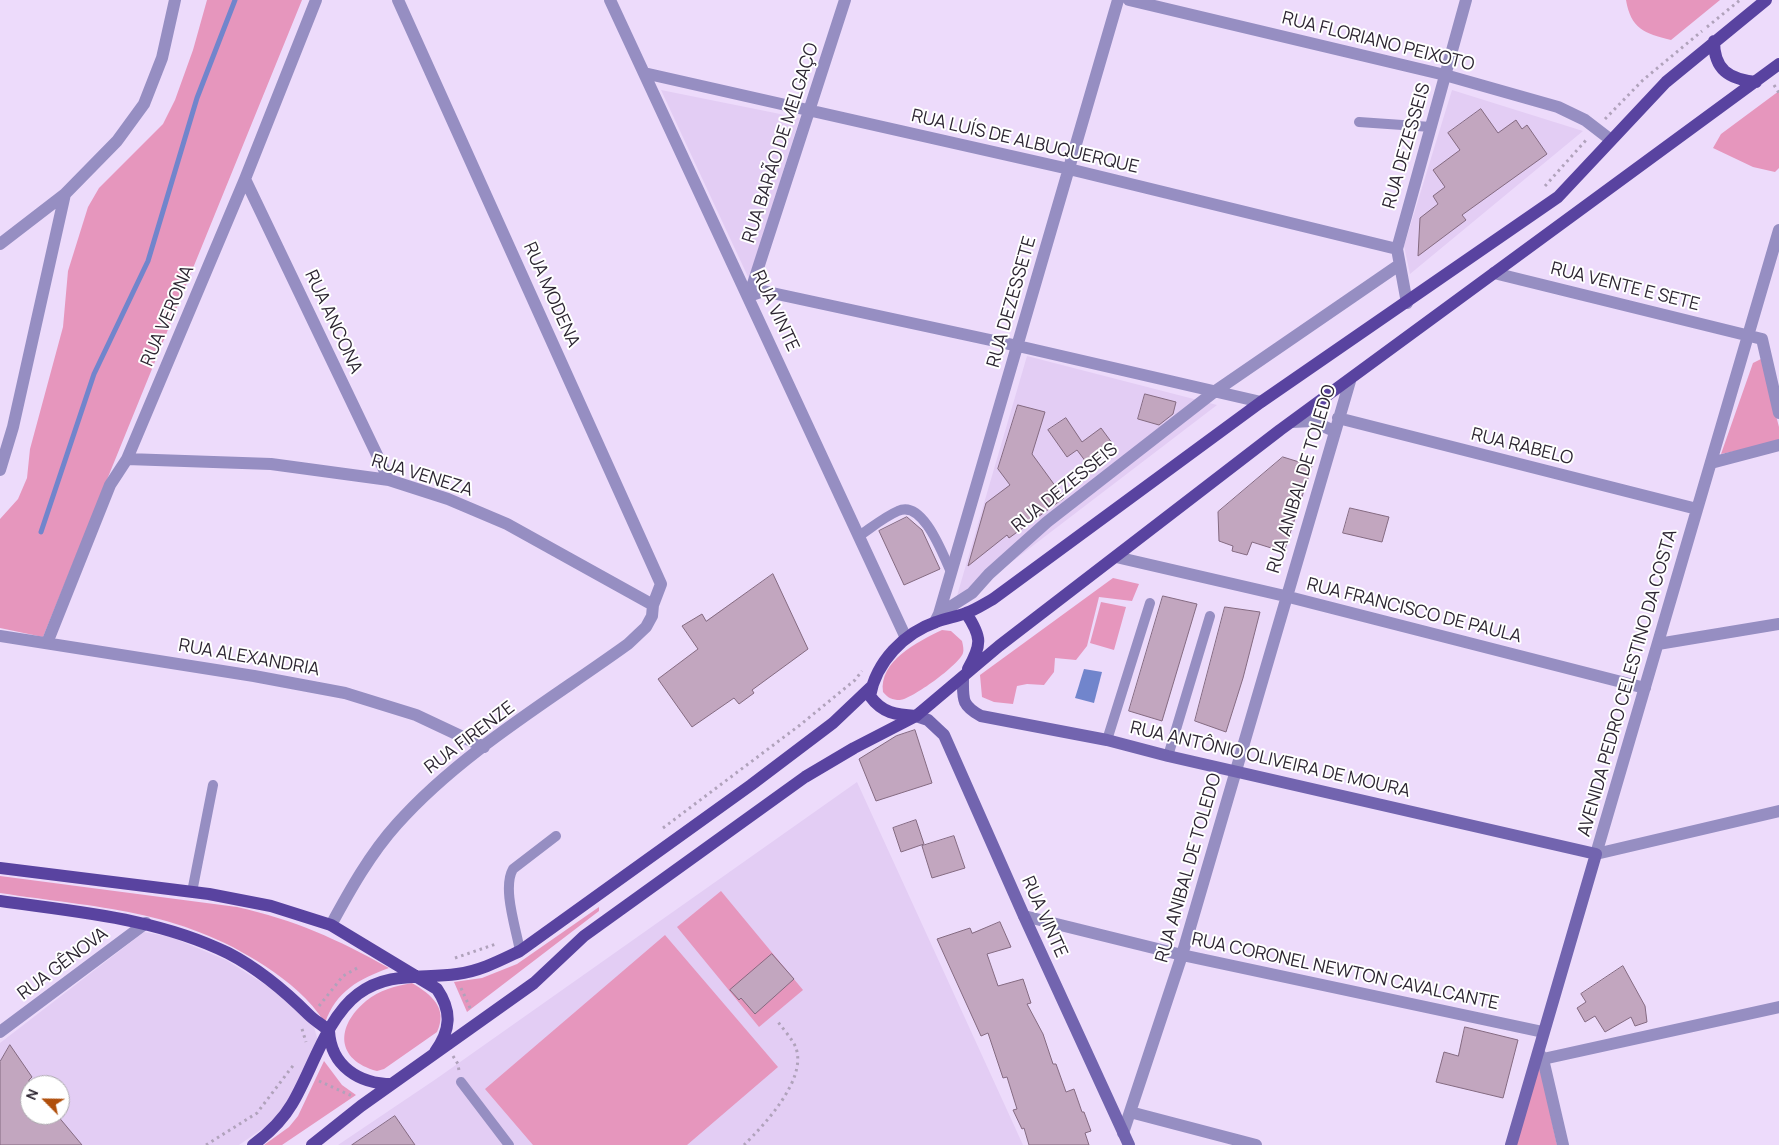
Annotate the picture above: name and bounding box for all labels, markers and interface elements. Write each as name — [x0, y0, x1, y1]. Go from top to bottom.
street label: RUA FLORIANO PEIXOTO — [1280, 8, 1476, 76]
street label: RUA BARÃO DE MELGAÇO — [738, 40, 824, 246]
street label: RUA DEZESSEIS — [1379, 81, 1435, 211]
street label: RUA LUÍS DE ALBUQUERQUE — [909, 105, 1141, 179]
street label: RUA DEZESSETE — [983, 234, 1041, 370]
street label: RUA MODENA — [518, 239, 584, 351]
street label: RUA VENTE E SETE — [1548, 258, 1702, 316]
street label: RUA VERONA — [137, 262, 199, 370]
street label: RUA ANCONA — [300, 267, 366, 377]
street label: RUA VINTE — [747, 267, 803, 355]
street label: RUA ANIBAL DE TOLEDO — [1263, 382, 1341, 576]
street label: RUA RABELO — [1469, 424, 1575, 470]
street label: RUA DEZESSEIS — [1008, 439, 1122, 537]
street label: RUA VENEZA — [369, 450, 475, 502]
street label: AVENIDA PEDRO CELESTINO DA COSTA — [1574, 527, 1682, 839]
street label: RUA FRANCISCO DE PAULA — [1304, 574, 1524, 648]
street label: RUA ALEXANDRIA — [177, 635, 321, 681]
street label: RUA FIRENZE — [421, 697, 519, 779]
street label: RUA ANTÔNIO OLIVEIRA DE MOURA — [1128, 717, 1412, 803]
street label: RUA ANIBAL DE TOLEDO — [1152, 771, 1226, 965]
street label: RUA VINTE — [1016, 873, 1072, 961]
street label: RUA GÊNOVA — [14, 923, 112, 1005]
street label: RUA CORONEL NEWTON CAVALCANTE — [1190, 929, 1500, 1015]
north arrow — [20, 1075, 70, 1125]
text: N — [21, 1086, 42, 1103]

